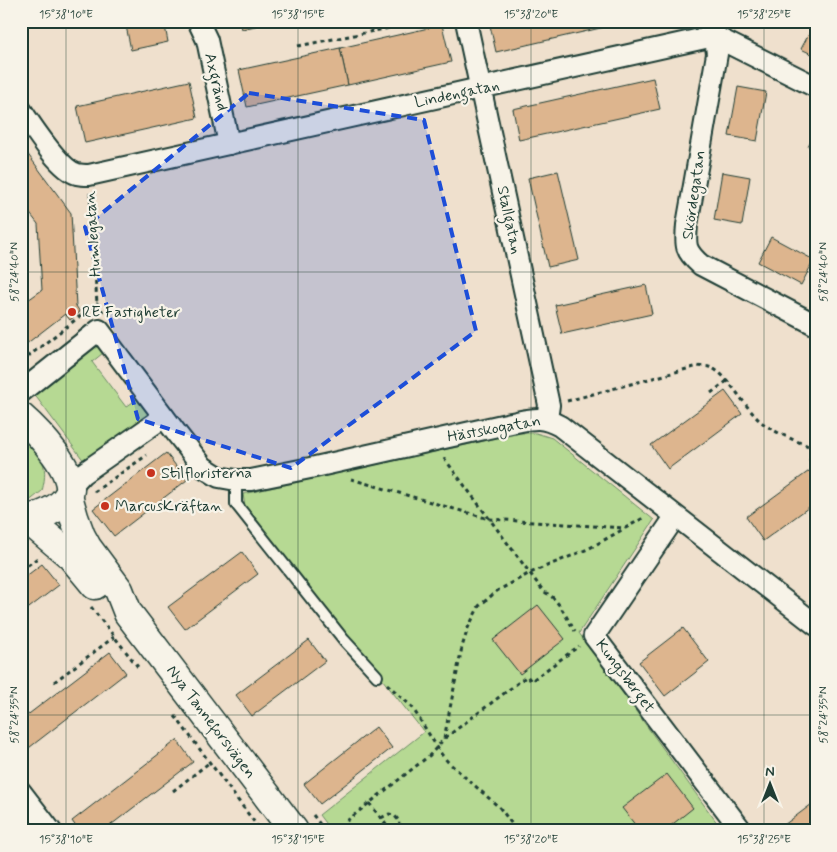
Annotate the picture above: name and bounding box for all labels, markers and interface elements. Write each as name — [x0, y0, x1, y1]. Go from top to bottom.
text: 15°38'10"E — [39, 7, 93, 23]
text: 15°38'15"E — [271, 7, 325, 23]
text: 15°38'20"E — [504, 7, 558, 23]
text: 15°38'25"E — [737, 7, 791, 23]
street label: Axgränd — [198, 51, 233, 113]
street label: Lindengatan — [413, 75, 501, 114]
street label: Skördegatan — [677, 149, 712, 241]
street label: Stallgatan — [491, 184, 526, 256]
street label: Humlegatan — [79, 190, 106, 278]
text: 58°24'40"N — [7, 242, 23, 302]
text: 58°24'40"N — [816, 242, 832, 302]
place label: RE Fastigheter — [82, 302, 181, 323]
marker: RE Fastigheter — [66, 306, 78, 318]
street label: Hästskogatan — [446, 410, 543, 449]
place label: Stilfloristerna — [161, 463, 252, 484]
marker: Stilfloristerna — [145, 467, 157, 479]
place label: MarcusKräftan — [115, 496, 223, 517]
marker: MarcusKräftan — [99, 500, 111, 512]
street label: Kungsberget — [590, 635, 660, 718]
street label: Nya Tanneforsvägen — [160, 661, 261, 784]
text: 58°24'35"N — [7, 686, 23, 744]
text: 58°24'35"N — [816, 686, 832, 744]
north arrow — [744, 760, 794, 810]
text: N — [765, 763, 775, 781]
text: 15°38'10"E — [39, 832, 93, 848]
text: 15°38'15"E — [271, 832, 325, 848]
text: 15°38'20"E — [504, 832, 558, 848]
text: 15°38'25"E — [737, 832, 791, 848]

